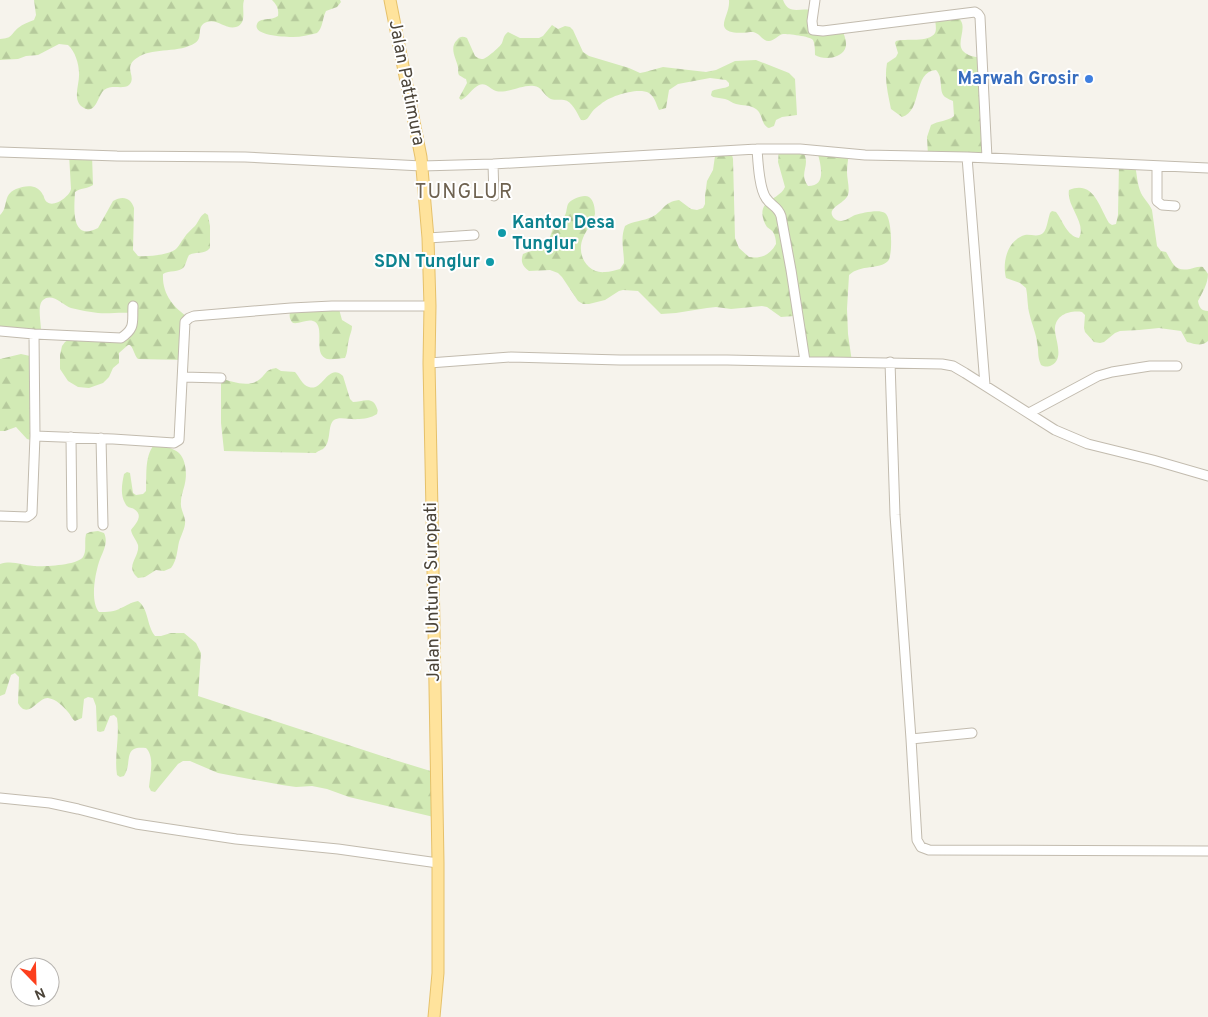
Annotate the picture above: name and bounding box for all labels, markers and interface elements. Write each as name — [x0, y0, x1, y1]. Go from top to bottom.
street label: Jalan Pattimura — [383, 18, 429, 148]
place label: Marwah Grosir — [957, 68, 1079, 91]
marker: Marwah Grosir — [1083, 73, 1095, 85]
district label: TUNGLUR — [415, 180, 513, 206]
place label: Kantor Desa Tunglur — [512, 212, 615, 256]
marker: Kantor Desa Tunglur — [496, 227, 508, 239]
place label: SDN Tunglur — [374, 251, 480, 274]
marker: SDN Tunglur — [484, 256, 496, 268]
street label: Jalan Untung Suropati — [420, 502, 446, 682]
north arrow — [10, 957, 60, 1007]
text: N — [32, 983, 47, 1002]

